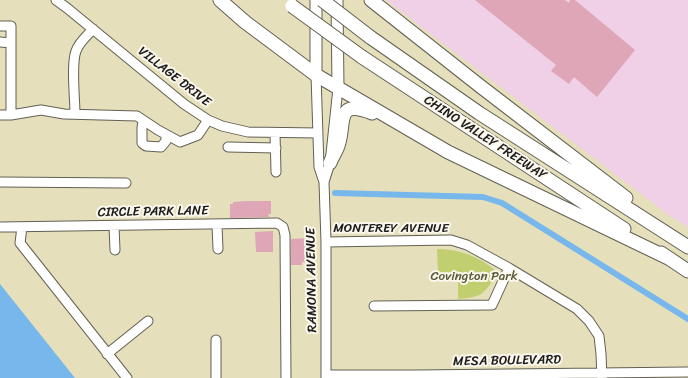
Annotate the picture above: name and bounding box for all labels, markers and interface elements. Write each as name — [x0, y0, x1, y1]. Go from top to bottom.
street label: VILLAGE DRIVE — [135, 44, 213, 110]
street label: CHINO VALLEY FREEWAY — [421, 93, 549, 183]
street label: CIRCLE PARK LANE — [97, 203, 209, 221]
street label: MONTEREY AVENUE — [333, 221, 449, 237]
street label: RAMONA AVENUE — [303, 227, 321, 333]
park label: Covington Park — [430, 269, 518, 285]
street label: MESA BOULEVARD — [453, 352, 561, 370]

